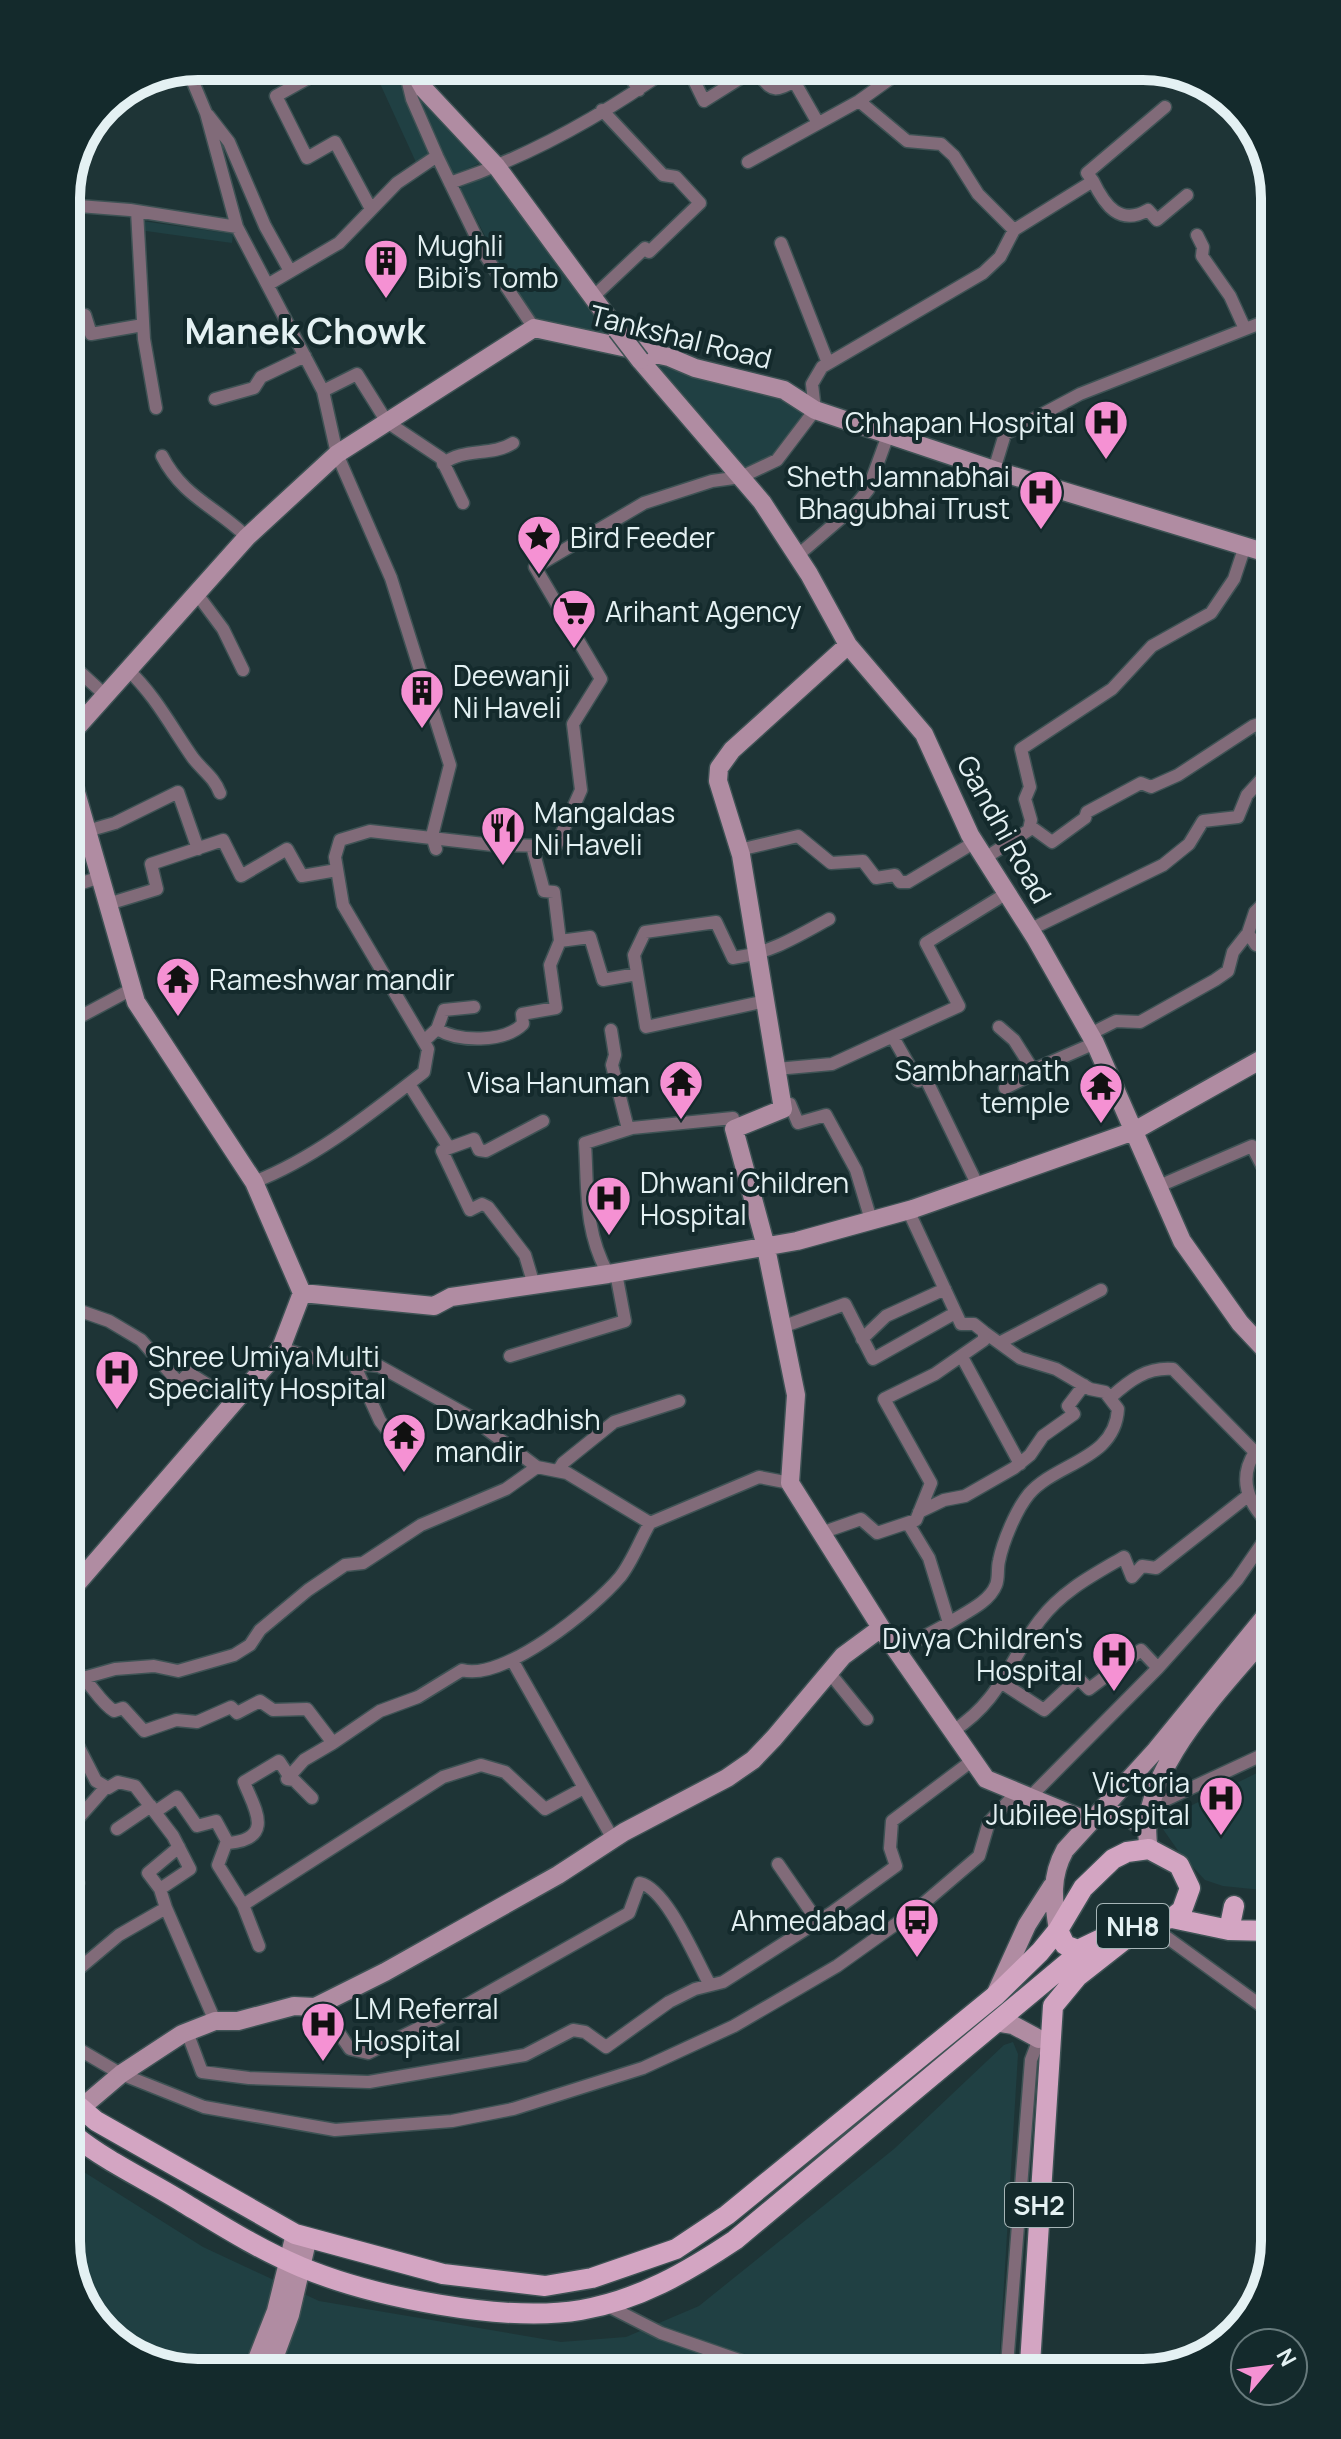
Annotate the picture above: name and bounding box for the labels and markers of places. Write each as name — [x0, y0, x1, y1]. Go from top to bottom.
place label: Mughli Bibi's Tomb — [417, 226, 559, 296]
building icon: Mughli Bibi's Tomb — [362, 237, 410, 300]
hospital icon: Chhapan Hospital — [1082, 398, 1130, 461]
place label: Chhapan Hospital — [845, 403, 1075, 441]
place label: Sheth Jamnabhai Bhagubhai Trust — [787, 457, 1010, 527]
hospital icon: Sheth Jamnabhai Bhagubhai Trust — [1017, 468, 1065, 531]
place icon: Bird Feeder — [515, 513, 563, 576]
place label: Bird Feeder — [570, 518, 715, 556]
supermarket icon: Arihant Agency — [550, 587, 598, 650]
place label: Arihant Agency — [605, 592, 802, 630]
place label: Deewanji Ni Haveli — [453, 656, 570, 726]
building icon: Deewanji Ni Haveli — [398, 667, 446, 730]
place label: Mangaldas Ni Haveli — [534, 793, 675, 863]
restaurant icon: Mangaldas Ni Haveli — [479, 804, 527, 867]
temple icon: Rameshwar mandir — [154, 955, 202, 1018]
place label: Rameshwar mandir — [209, 960, 455, 998]
place label: Sambharnath temple — [895, 1051, 1070, 1121]
temple icon: Visa Hanuman — [657, 1058, 705, 1121]
temple icon: Sambharnath temple — [1077, 1062, 1125, 1125]
place label: Visa Hanuman — [467, 1063, 650, 1101]
place label: Dhwani Children Hospital — [640, 1163, 849, 1233]
hospital icon: Dhwani Children Hospital — [585, 1174, 633, 1237]
place label: Shree Umiya Multi Speciality Hospital — [148, 1337, 386, 1407]
hospital icon: Shree Umiya Multi Speciality Hospital — [93, 1348, 141, 1411]
place label: Dwarkadhish mandir — [435, 1400, 601, 1470]
temple icon: Dwarkadhish mandir — [380, 1411, 428, 1474]
place label: Divya Children's Hospital — [882, 1619, 1083, 1689]
hospital icon: Divya Children's Hospital — [1090, 1630, 1138, 1693]
place label: Victoria Jubilee Hospital — [986, 1763, 1190, 1833]
hospital icon: Victoria Jubilee Hospital — [1197, 1774, 1245, 1837]
bus stop icon: Ahmedabad — [893, 1896, 941, 1959]
place label: Ahmedabad — [731, 1901, 886, 1939]
place label: LM Referral Hospital — [354, 1989, 499, 2059]
hospital icon: LM Referral Hospital — [299, 2000, 347, 2063]

